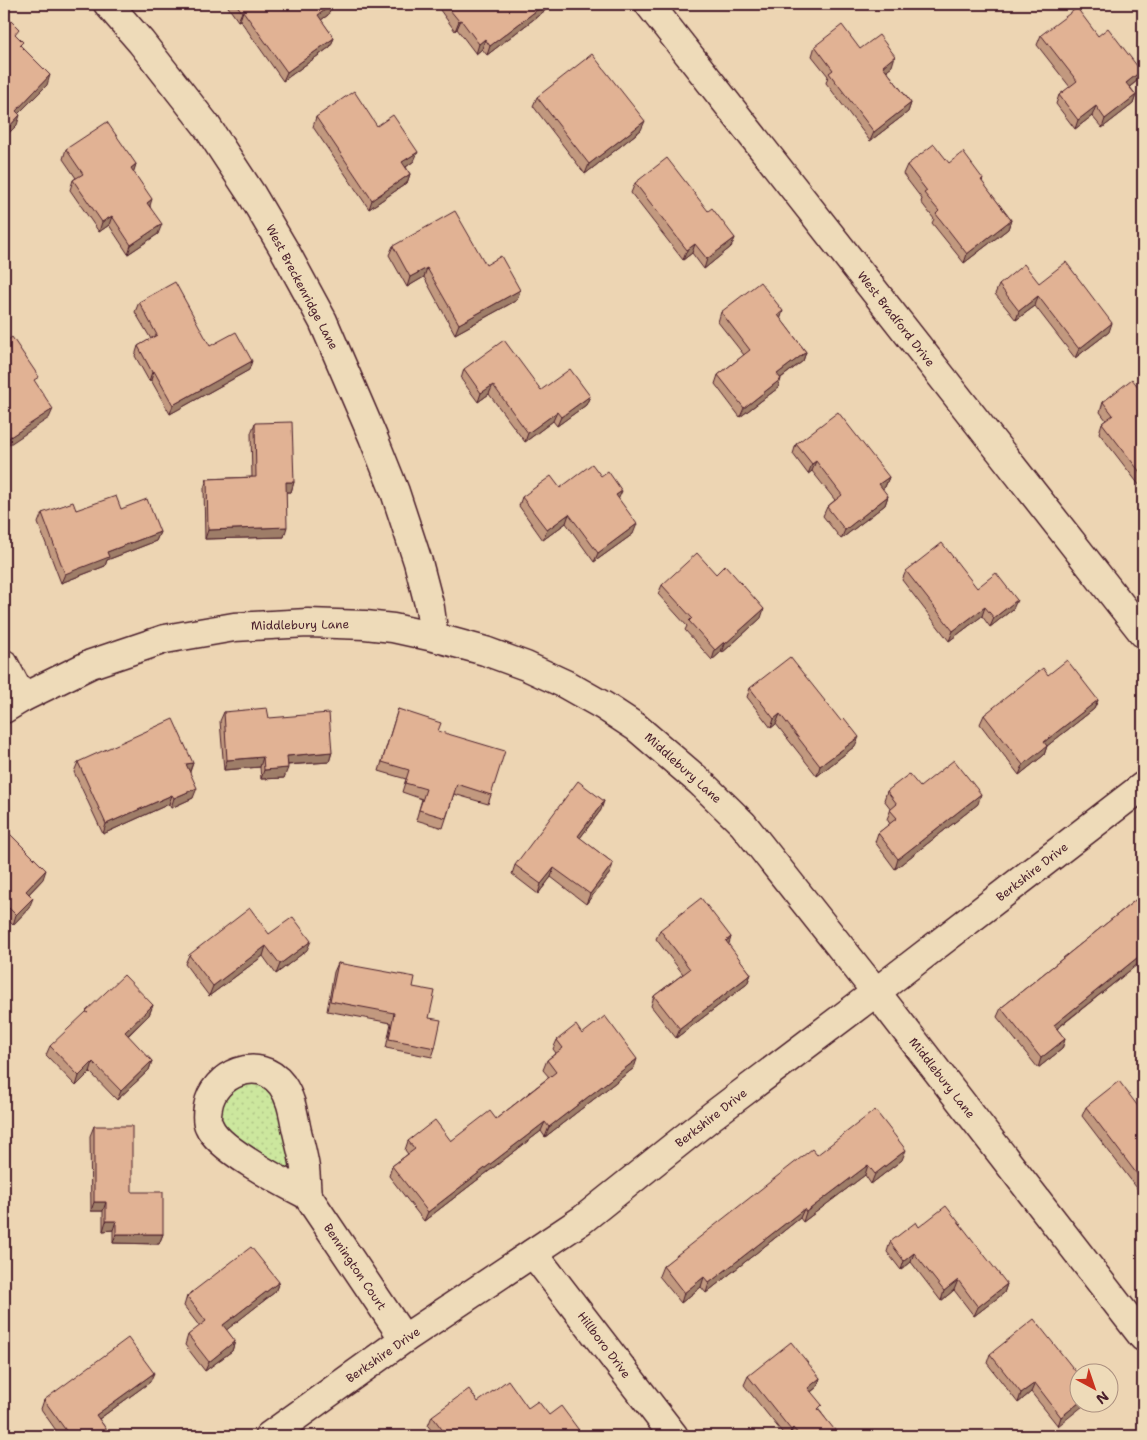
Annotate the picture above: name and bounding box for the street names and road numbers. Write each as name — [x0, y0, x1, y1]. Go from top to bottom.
street label: West Breckenridge Lane — [262, 222, 342, 353]
street label: West Bradford Drive — [854, 268, 938, 370]
street label: Middlebury Lane — [251, 616, 350, 634]
street label: Middlebury Lane — [641, 729, 725, 807]
street label: Berkshire Drive — [993, 839, 1071, 905]
street label: Middlebury Lane — [905, 1034, 979, 1122]
street label: Berkshire Drive — [672, 1085, 750, 1151]
street label: Bennington Court — [320, 1221, 390, 1313]
street label: Hillboro Drive — [574, 1309, 634, 1382]
street label: Berkshire Drive — [343, 1323, 423, 1387]

